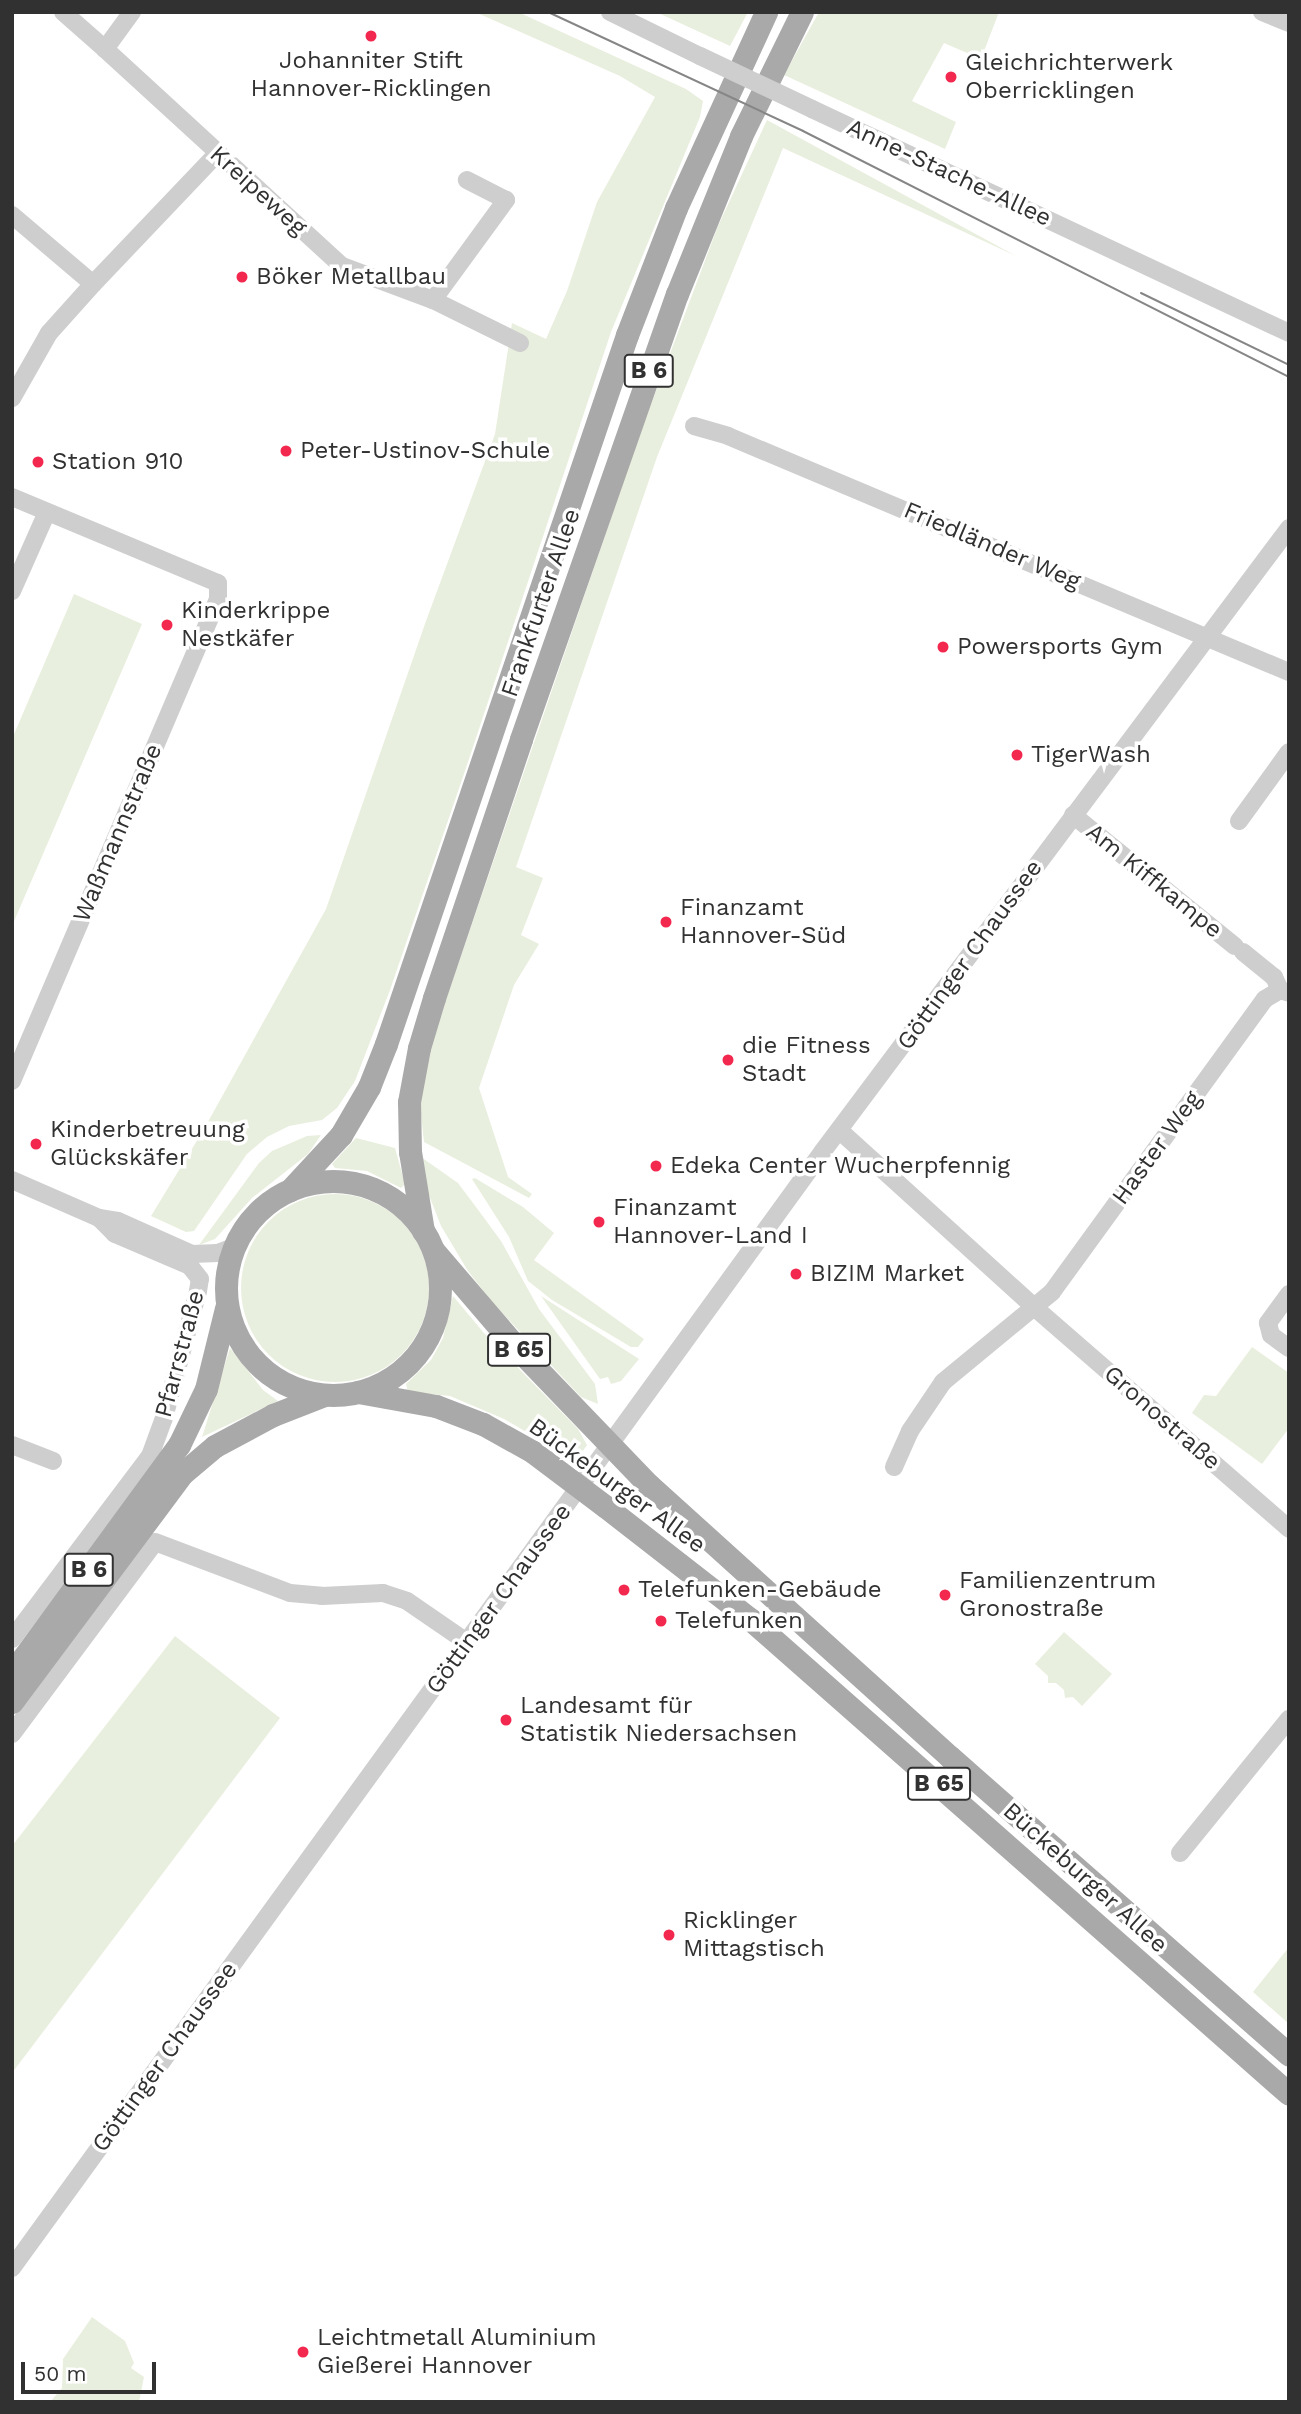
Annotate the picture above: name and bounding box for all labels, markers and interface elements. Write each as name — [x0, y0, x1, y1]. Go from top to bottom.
marker: Johanniter Stift Hannover-Ricklingen — [363, 28, 379, 44]
place label: Johanniter Stift Hannover-Ricklingen — [250, 47, 492, 103]
place label: Gleichrichterwerk Oberricklingen — [965, 49, 1173, 105]
marker: Gleichrichterwerk Oberricklingen — [943, 69, 959, 85]
street label: Anne-Stache-Allee — [842, 113, 1056, 233]
street label: Kreipeweg — [204, 140, 312, 242]
place label: Böker Metallbau — [256, 263, 447, 291]
marker: Böker Metallbau — [234, 269, 250, 285]
road number: B 6 — [623, 352, 675, 390]
place label: Peter-Ustinov-Schule — [300, 437, 550, 465]
marker: Peter-Ustinov-Schule — [278, 443, 294, 459]
place label: Station 910 — [52, 448, 184, 476]
marker: Station 910 — [30, 454, 46, 470]
street label: Friedländer Weg — [899, 496, 1085, 596]
street label: Frankfurter Allee — [495, 504, 587, 702]
place label: Kinderkrippe Nestkäfer — [181, 597, 330, 653]
marker: Kinderkrippe Nestkäfer — [159, 617, 175, 633]
place label: Powersports Gym — [957, 633, 1163, 661]
marker: Powersports Gym — [935, 639, 951, 655]
street label: Waßmannstraße — [67, 739, 169, 927]
place label: TigerWash — [1031, 741, 1151, 769]
marker: TigerWash — [1009, 747, 1025, 763]
street label: Am Kiffkampe — [1080, 817, 1228, 945]
street label: Göttinger Chaussee — [891, 854, 1049, 1056]
place label: Finanzamt Hannover-Süd — [680, 894, 846, 950]
marker: Finanzamt Hannover-Süd — [658, 914, 674, 930]
place label: die Fitness Stadt — [742, 1032, 871, 1088]
marker: die Fitness Stadt — [720, 1052, 736, 1068]
street label: Haster Weg — [1106, 1085, 1208, 1211]
place label: Kinderbetreuung Glückskäfer — [50, 1116, 245, 1172]
marker: Kinderbetreuung Glückskäfer — [28, 1136, 44, 1152]
place label: Edeka Center Wucherpfennig — [670, 1152, 1012, 1180]
marker: Edeka Center Wucherpfennig — [648, 1158, 664, 1174]
place label: Finanzamt Hannover-Land I — [613, 1194, 808, 1250]
marker: Finanzamt Hannover-Land I — [591, 1214, 607, 1230]
place label: BIZIM Market — [810, 1260, 964, 1288]
marker: BIZIM Market — [788, 1266, 804, 1282]
street label: Pfarrstraße — [149, 1287, 211, 1421]
road number: B 65 — [486, 1330, 552, 1370]
street label: Gronostraße — [1098, 1360, 1226, 1476]
street label: Bückeburger Allee — [522, 1412, 712, 1560]
street label: Göttinger Chaussee — [420, 1498, 578, 1700]
road number: B 6 — [63, 1550, 115, 1590]
place label: Familienzentrum Gronostraße — [959, 1567, 1156, 1623]
place label: Telefunken-Gebäude — [638, 1576, 882, 1604]
marker: Telefunken-Gebäude — [616, 1582, 632, 1598]
marker: Familienzentrum Gronostraße — [937, 1587, 953, 1603]
place label: Telefunken — [675, 1607, 803, 1635]
marker: Telefunken — [653, 1613, 669, 1629]
place label: Landesamt für Statistik Niedersachsen — [520, 1692, 798, 1748]
marker: Landesamt für Statistik Niedersachsen — [498, 1712, 514, 1728]
road number: B 65 — [906, 1764, 972, 1804]
street label: Bückeburger Allee — [996, 1796, 1174, 1960]
place label: Ricklinger Mittagstisch — [683, 1907, 825, 1963]
marker: Ricklinger Mittagstisch — [661, 1927, 677, 1943]
street label: Göttinger Chaussee — [86, 1956, 244, 2158]
place label: Leichtmetall Aluminium Gießerei Hannover — [317, 2324, 598, 2380]
marker: Leichtmetall Aluminium Gießerei Hannover — [295, 2344, 311, 2360]
scale bar — [24, 2348, 159, 2392]
text: 50 m — [34, 2361, 86, 2386]

